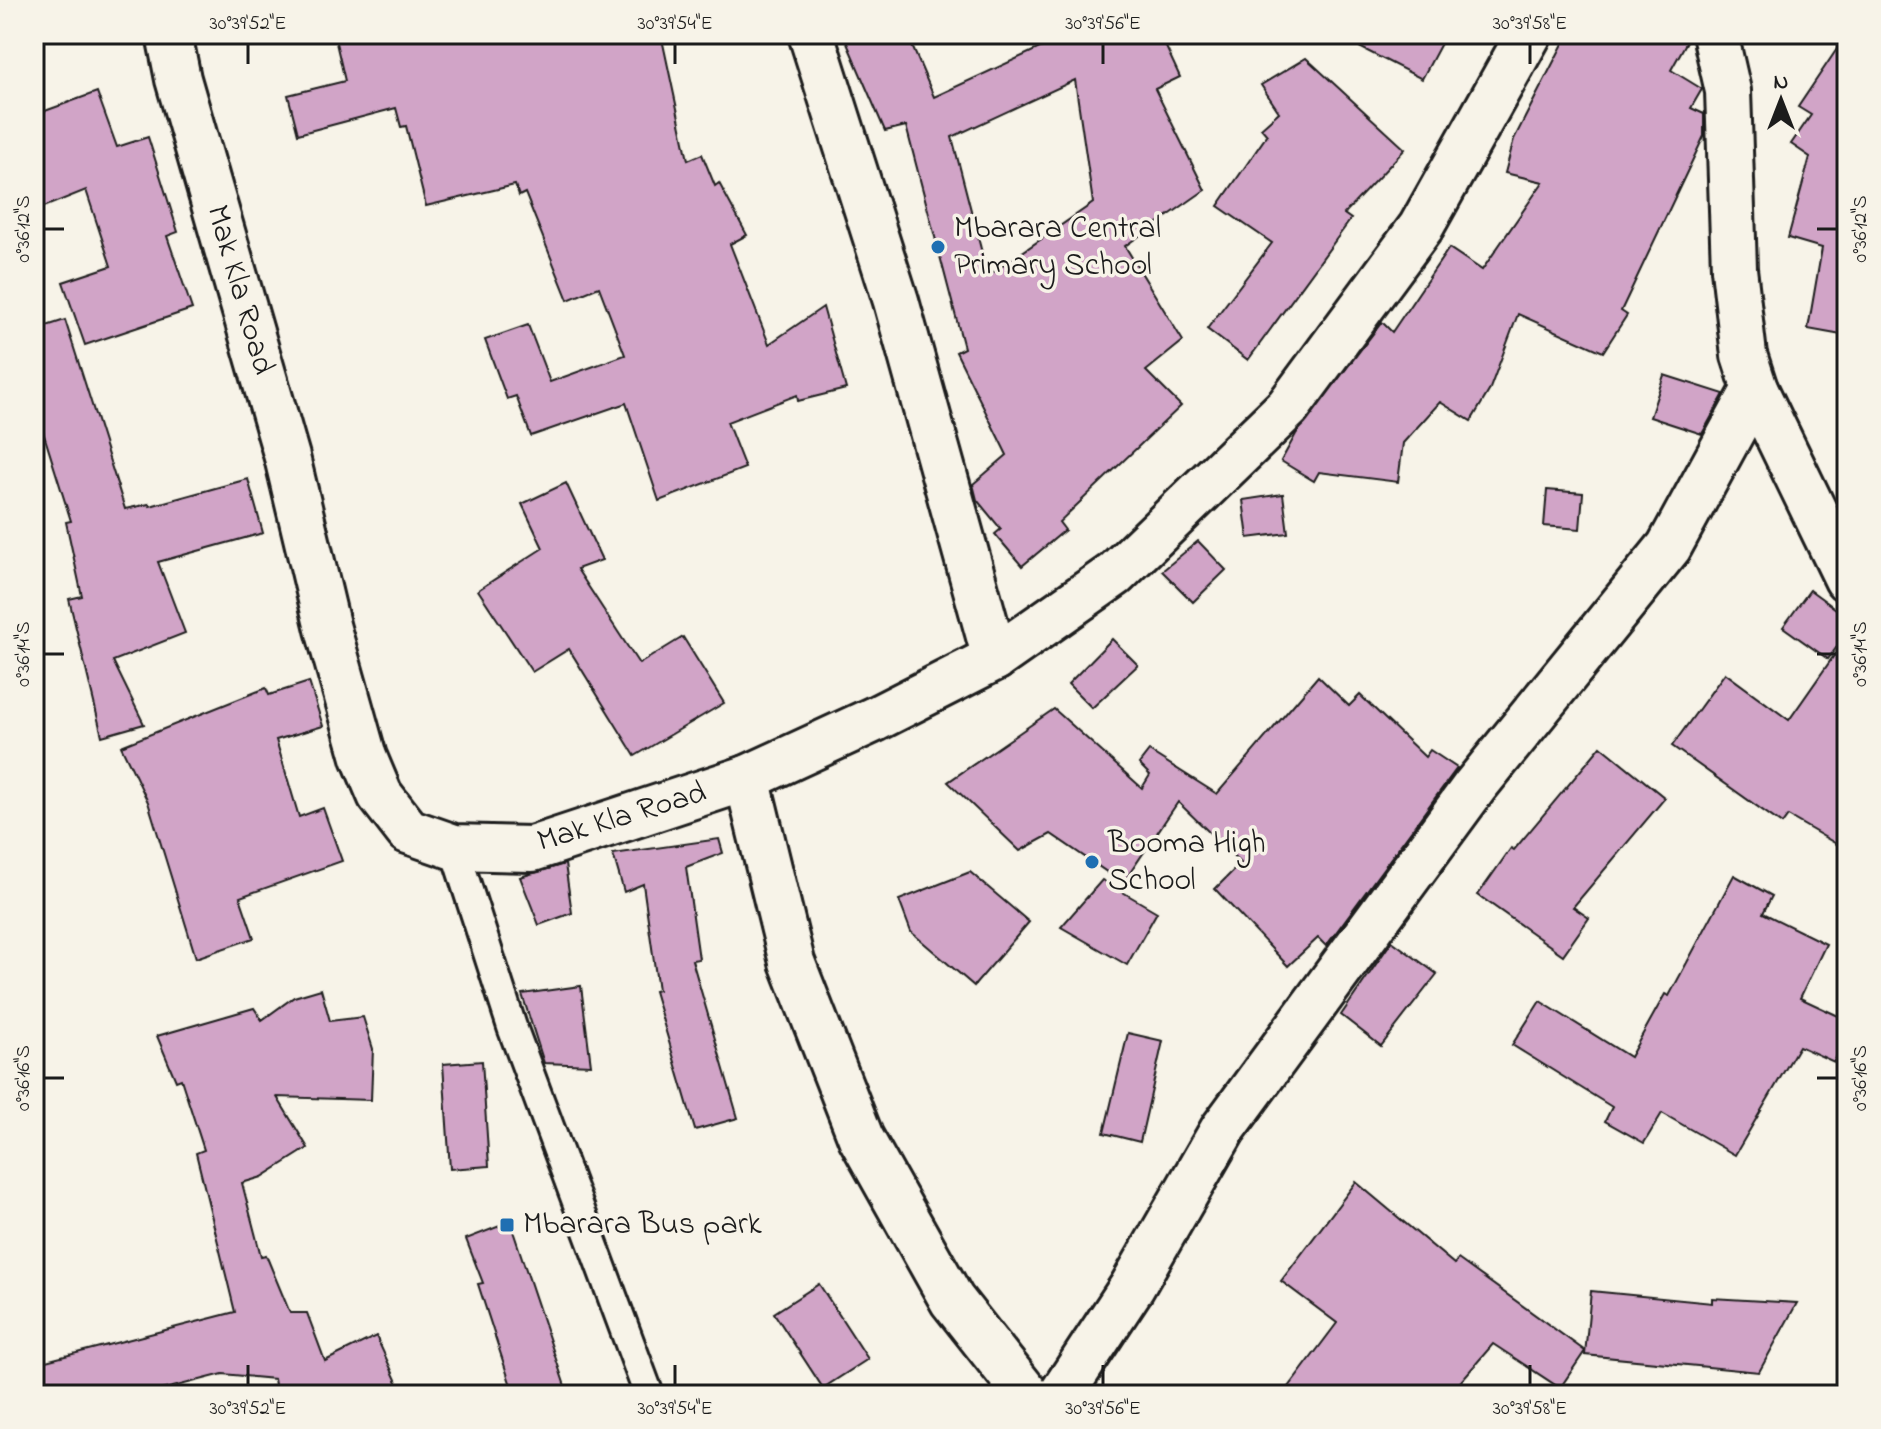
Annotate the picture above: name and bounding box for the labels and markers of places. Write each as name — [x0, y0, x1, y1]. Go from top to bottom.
place label: Mbarara Central Primary School — [954, 206, 1161, 290]
marker: Mbarara Central Primary School — [929, 238, 947, 256]
place label: Booma High School — [1107, 821, 1266, 905]
marker: Booma High School — [1083, 853, 1101, 871]
place label: Mbarara Bus park — [523, 1202, 763, 1249]
marker: Mbarara Bus park — [498, 1216, 516, 1234]

